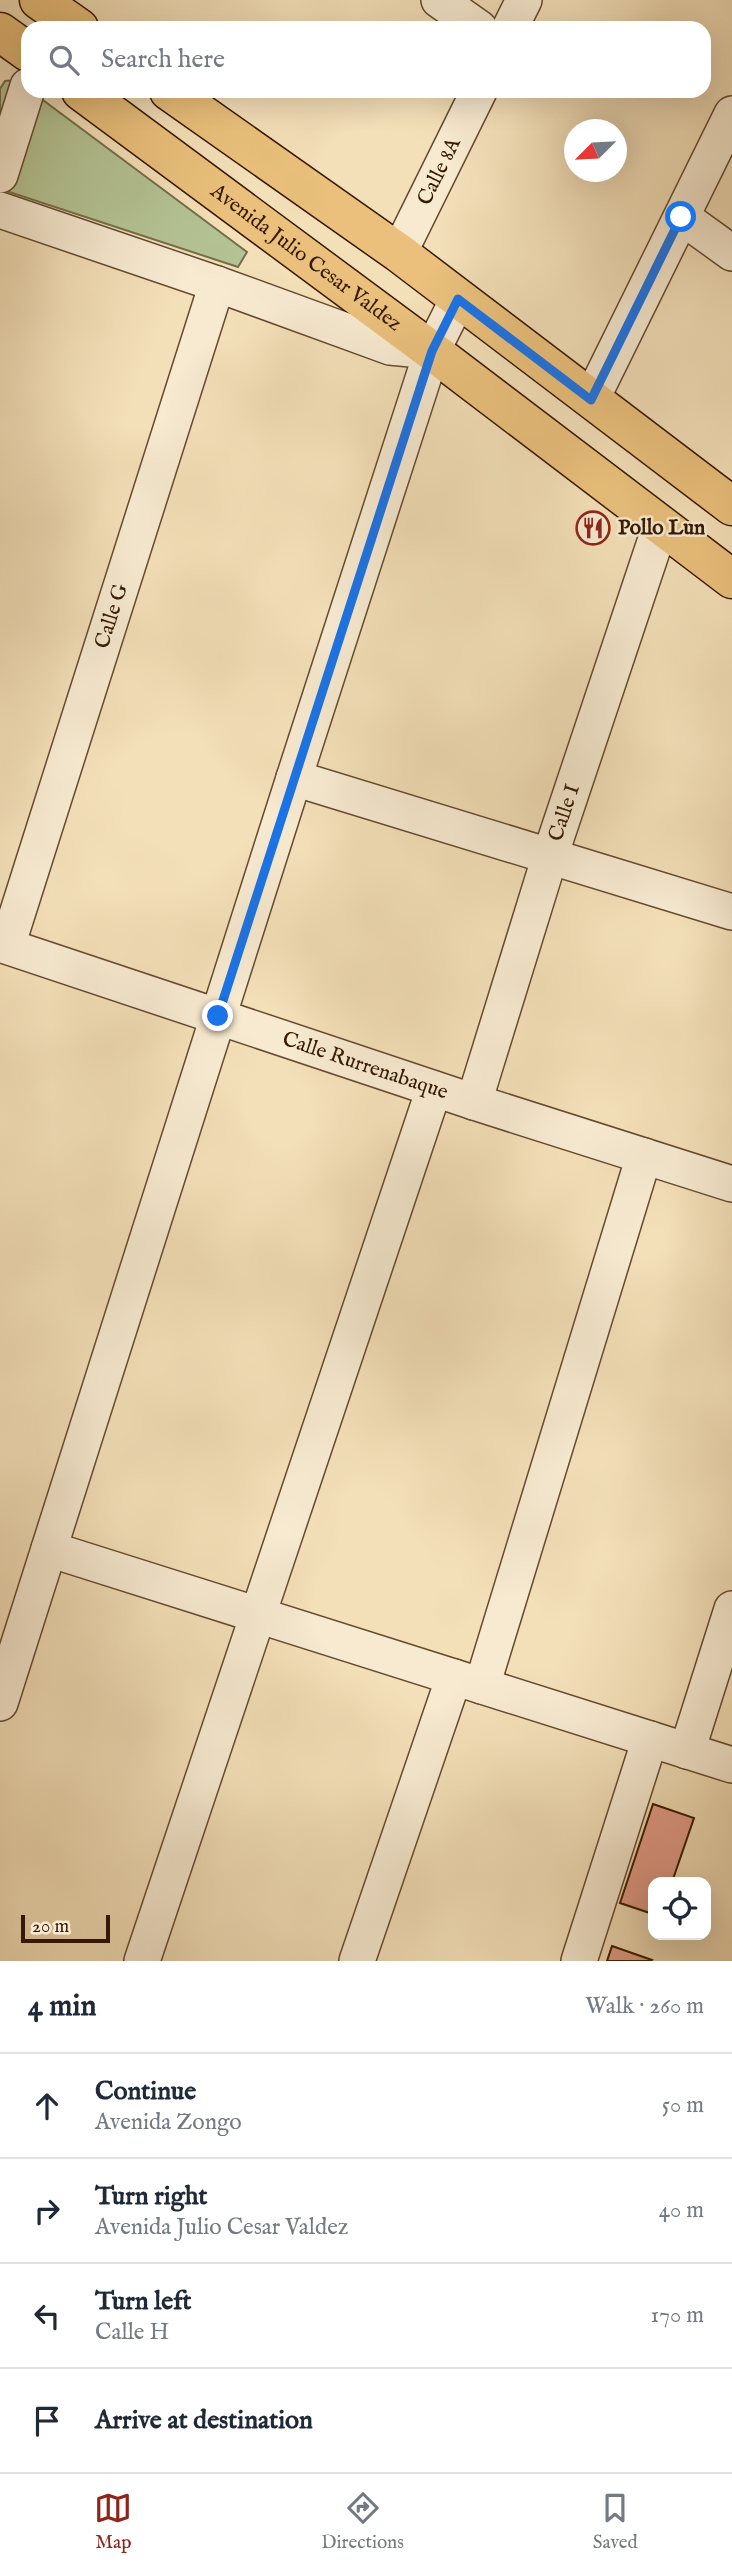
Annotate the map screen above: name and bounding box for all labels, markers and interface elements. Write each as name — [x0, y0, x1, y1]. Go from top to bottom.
search box — [21, 21, 711, 98]
icon: search — [45, 41, 83, 79]
text: Search here — [101, 43, 225, 76]
north arrow — [564, 119, 627, 182]
street label: Calle 8A — [411, 132, 468, 210]
street label: Avenida Julio Cesar Valdez — [204, 177, 407, 338]
route start — [665, 201, 696, 232]
restaurant icon: Pollo Lun — [574, 509, 612, 547]
place label: Pollo Lun — [618, 515, 705, 542]
street label: Calle G — [89, 580, 135, 652]
street label: Calle I — [542, 781, 587, 845]
route end — [202, 1000, 233, 1031]
street label: Calle Rurrenabaque — [279, 1026, 452, 1106]
map controls — [648, 1877, 711, 1940]
button: locate — [648, 1877, 711, 1940]
scale bar — [21, 1912, 110, 1944]
text: 20 m — [32, 1915, 69, 1939]
text: 4 min — [28, 1988, 96, 2026]
text: Walk · 260 m — [585, 1992, 704, 2021]
text: Continue — [95, 2075, 196, 2108]
icon: ahead — [28, 2087, 66, 2125]
text: 50 m — [662, 2091, 704, 2120]
text: Avenida Zongo — [95, 2108, 242, 2137]
text: Turn right — [95, 2180, 208, 2213]
icon: right — [28, 2192, 66, 2230]
text: 40 m — [659, 2196, 704, 2225]
text: Avenida Julio Cesar Valdez — [95, 2213, 348, 2242]
text: Turn left — [95, 2285, 192, 2318]
icon: left — [28, 2297, 66, 2335]
text: 170 m — [651, 2301, 704, 2330]
text: Calle H — [95, 2318, 169, 2347]
icon: arrive — [28, 2402, 66, 2440]
text: Arrive at destination — [95, 2404, 313, 2437]
tab: Map — [94, 2489, 132, 2555]
tab: Directions — [321, 2489, 404, 2555]
tab: Saved — [593, 2489, 638, 2555]

